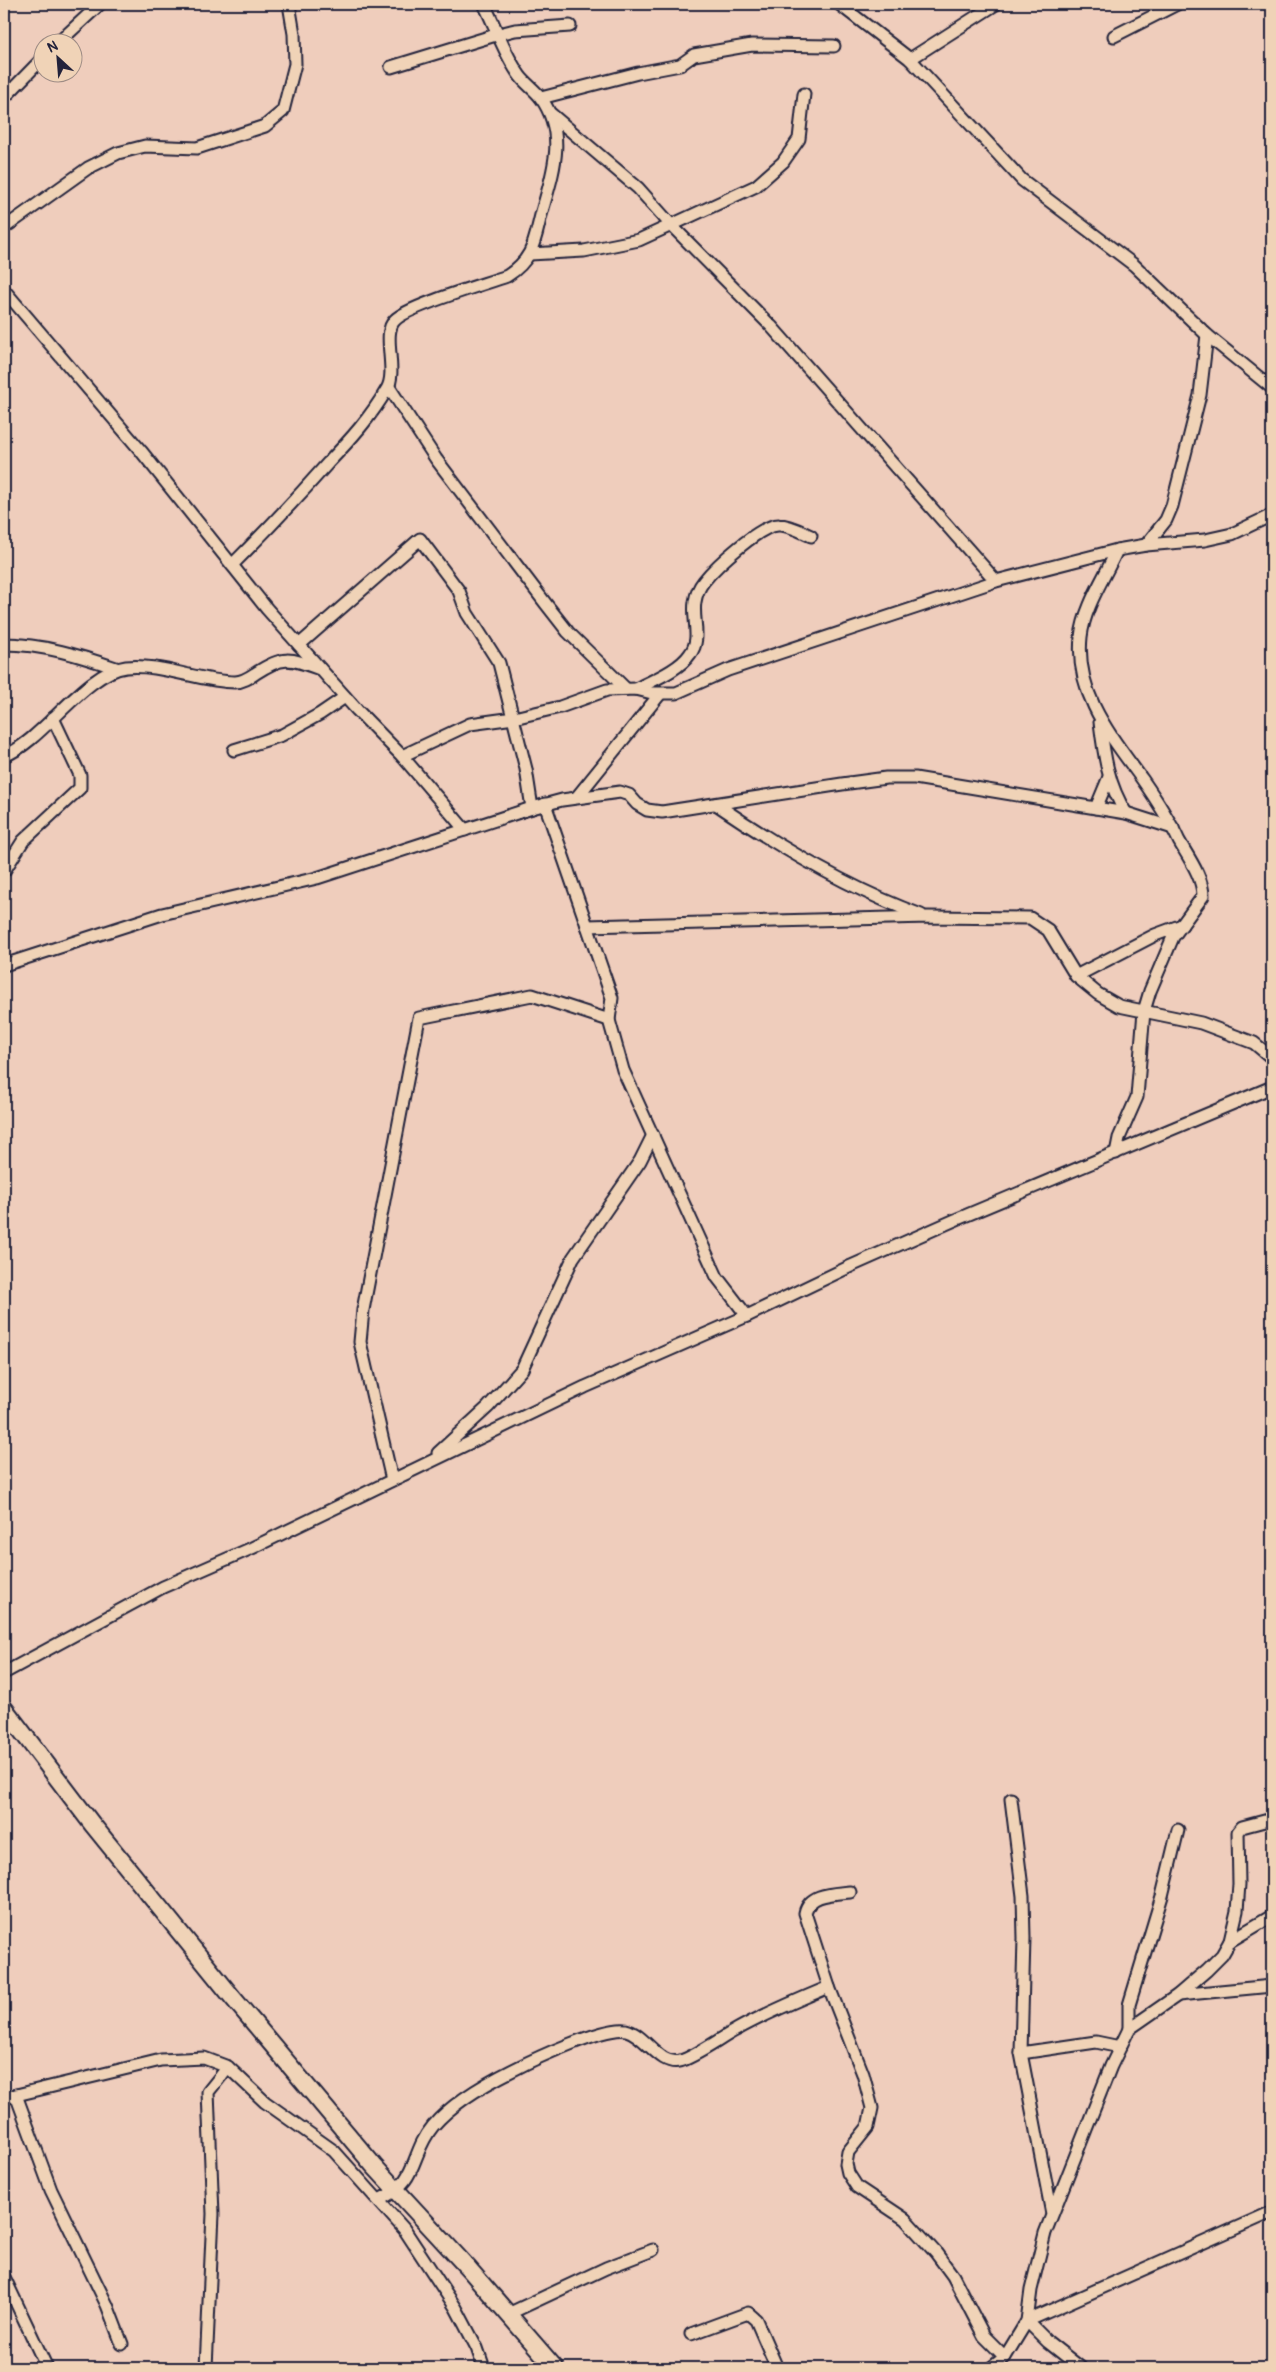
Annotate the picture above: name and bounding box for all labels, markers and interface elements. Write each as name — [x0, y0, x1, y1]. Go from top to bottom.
north arrow — [32, 32, 82, 82]
text: N — [45, 37, 61, 56]

